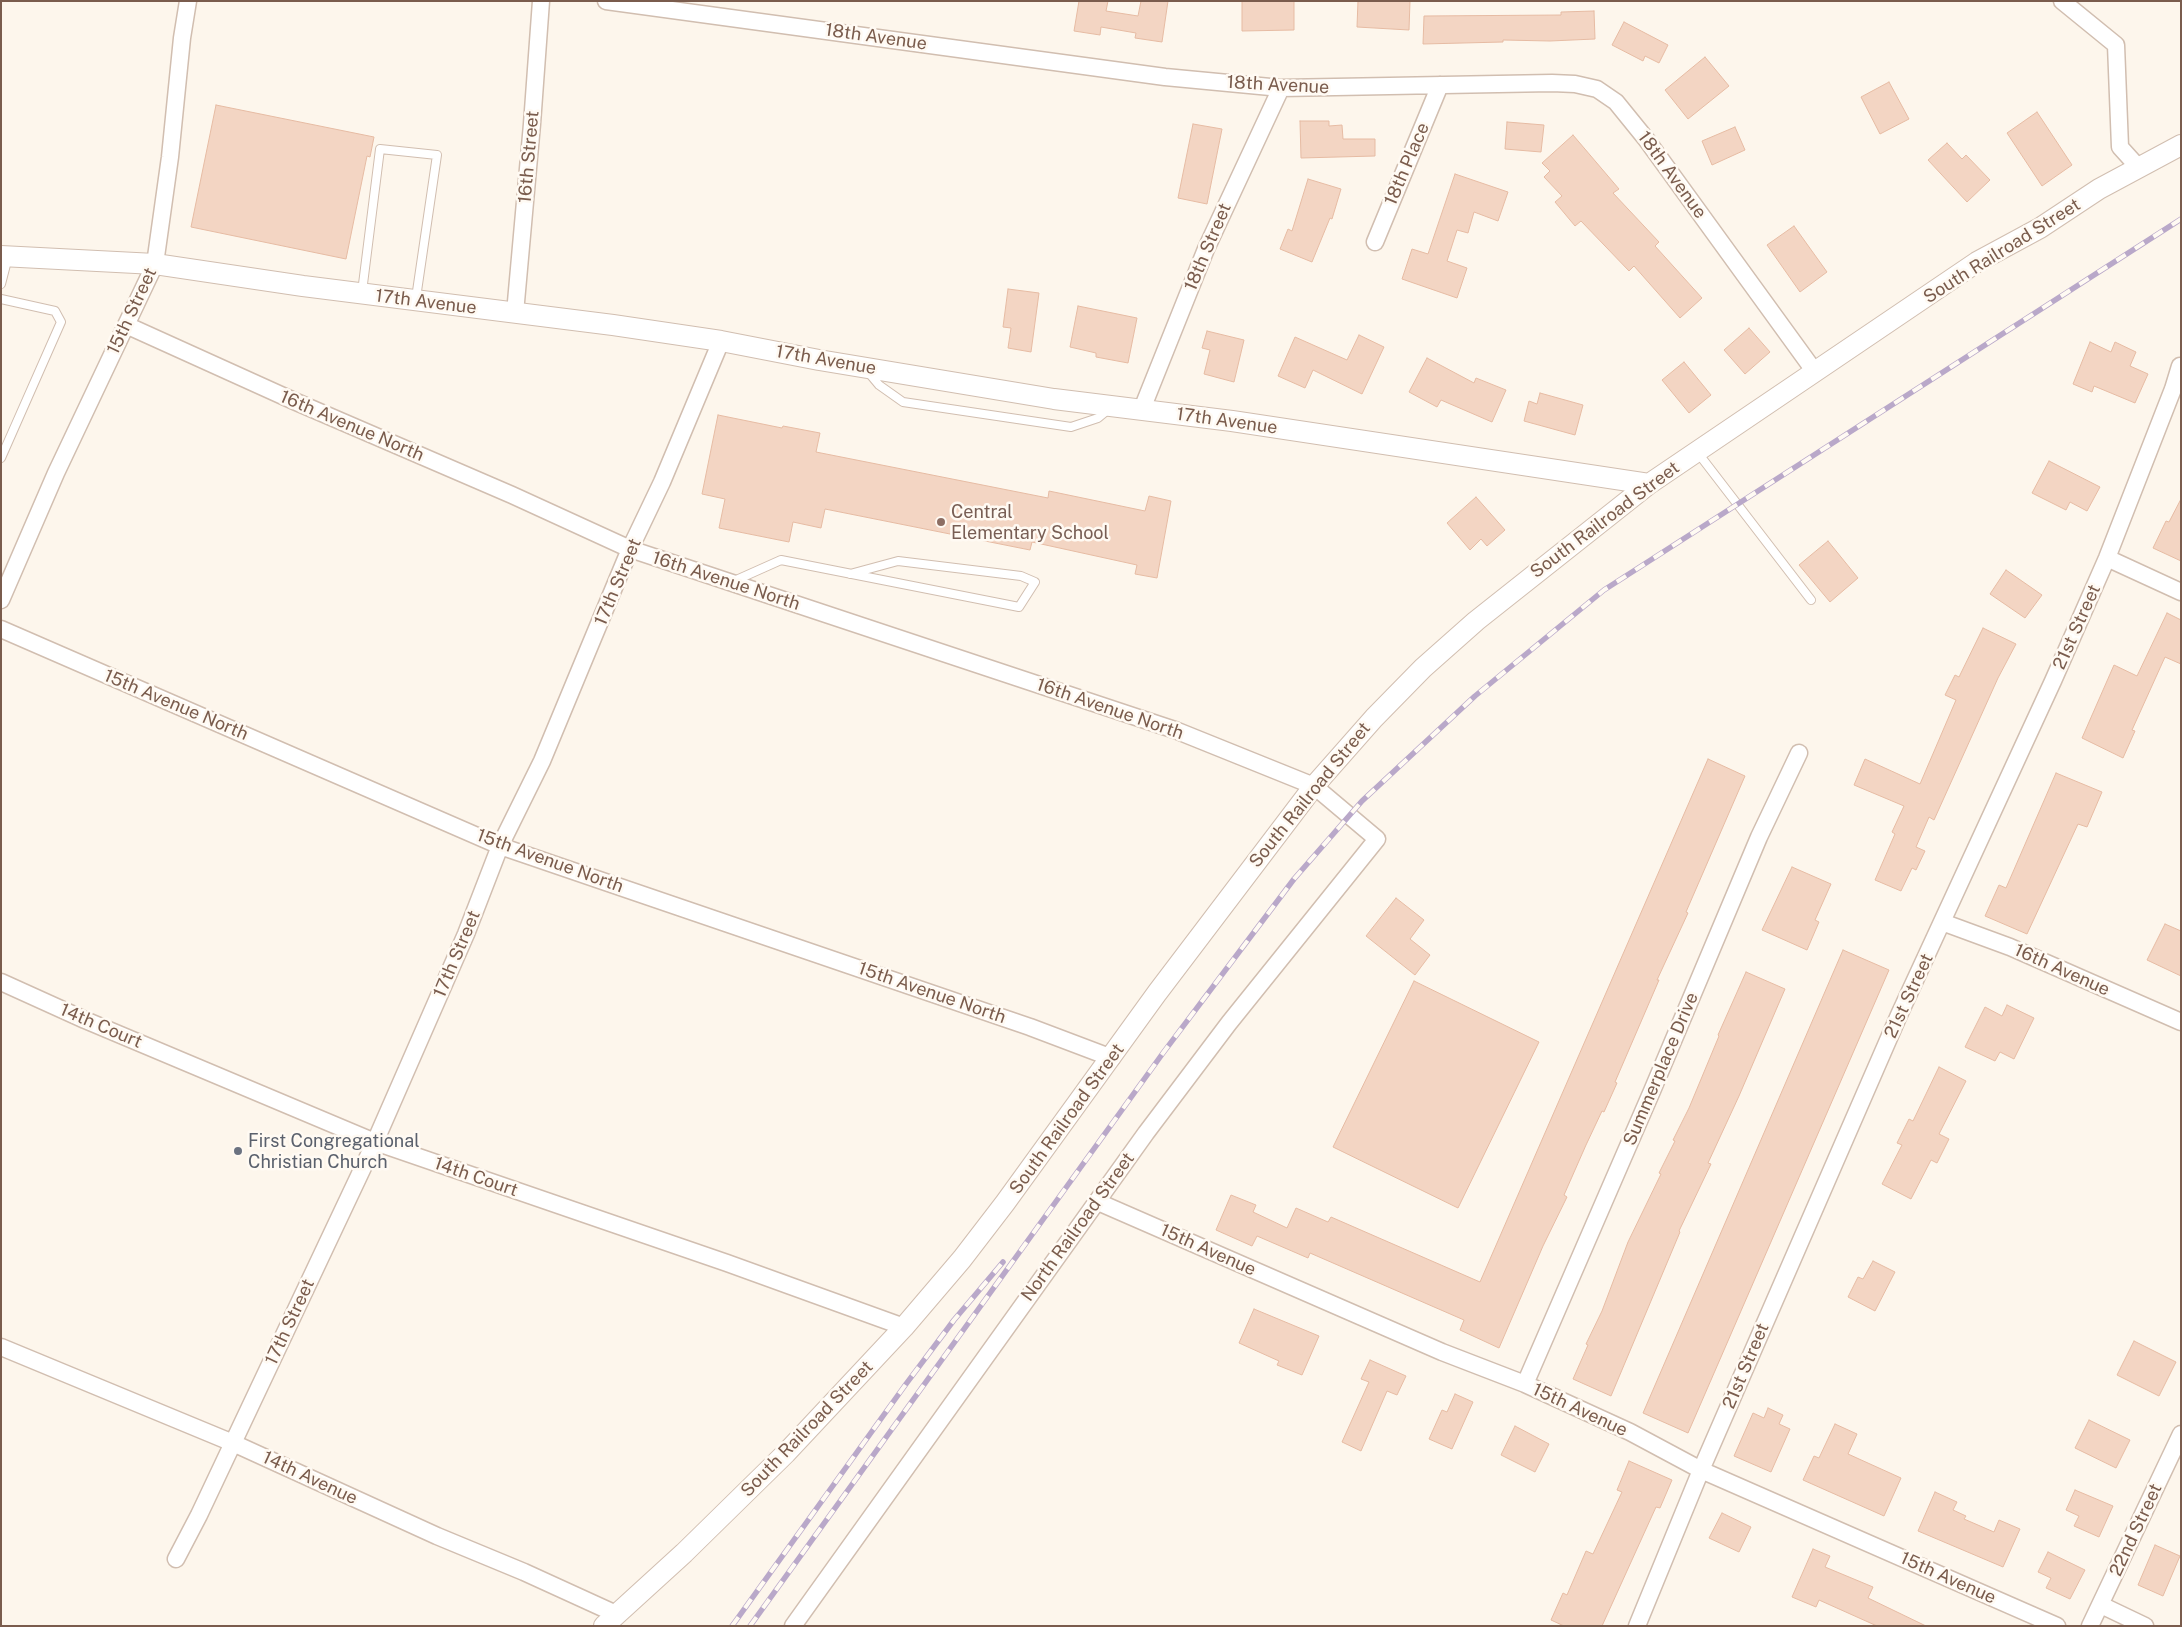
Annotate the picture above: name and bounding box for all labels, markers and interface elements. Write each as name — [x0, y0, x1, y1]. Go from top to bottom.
street label: 18th Avenue — [824, 19, 928, 55]
street label: 18th Avenue — [1226, 72, 1330, 98]
street label: 16th Street — [514, 110, 544, 204]
street label: 18th Place — [1380, 120, 1434, 208]
street label: 18th Avenue — [1633, 127, 1711, 223]
street label: South Railroad Street — [1920, 194, 2084, 308]
street label: 18th Street — [1180, 200, 1236, 294]
street label: 15th Street — [103, 264, 161, 358]
street label: 17th Avenue — [374, 285, 478, 319]
street label: 17th Avenue — [774, 341, 878, 379]
street label: 16th Avenue North — [277, 386, 427, 466]
street label: 17th Avenue — [1175, 403, 1279, 439]
street label: South Railroad Street — [1526, 457, 1684, 583]
place label: Central Elementary School — [951, 501, 1109, 544]
marker: Central Elementary School — [935, 516, 947, 528]
street label: 17th Street — [590, 535, 646, 629]
street label: 16th Avenue North — [649, 547, 803, 615]
street label: 21st Street — [2049, 581, 2105, 673]
street label: 15th Avenue North — [101, 665, 251, 745]
street label: 16th Avenue North — [1034, 674, 1186, 744]
street label: South Railroad Street — [1245, 718, 1375, 872]
street label: 15th Avenue North — [474, 824, 626, 898]
street label: 17th Street — [429, 907, 485, 1001]
street label: 16th Avenue — [2011, 939, 2113, 1001]
street label: 21st Street — [1880, 950, 1938, 1042]
street label: 15th Avenue North — [855, 958, 1009, 1028]
street label: Summerplace Drive — [1619, 989, 1703, 1149]
street label: 14th Court — [57, 999, 145, 1053]
street label: South Railroad Street — [1005, 1039, 1129, 1199]
place label: First Congregational Christian Church — [248, 1130, 420, 1172]
marker: First Congregational Christian Church — [232, 1145, 244, 1157]
street label: North Railroad Street — [1017, 1148, 1139, 1306]
street label: 14th Court — [431, 1153, 521, 1201]
street label: 15th Avenue — [1157, 1219, 1259, 1281]
street label: 17th Street — [261, 1276, 319, 1368]
street label: 21st Street — [1718, 1320, 1774, 1412]
street label: South Railroad Street — [736, 1356, 878, 1502]
street label: 15th Avenue — [1529, 1379, 1631, 1441]
street label: 14th Avenue — [259, 1447, 361, 1509]
street label: 22nd Street — [2105, 1480, 2167, 1580]
street label: 15th Avenue — [1897, 1547, 1999, 1609]

